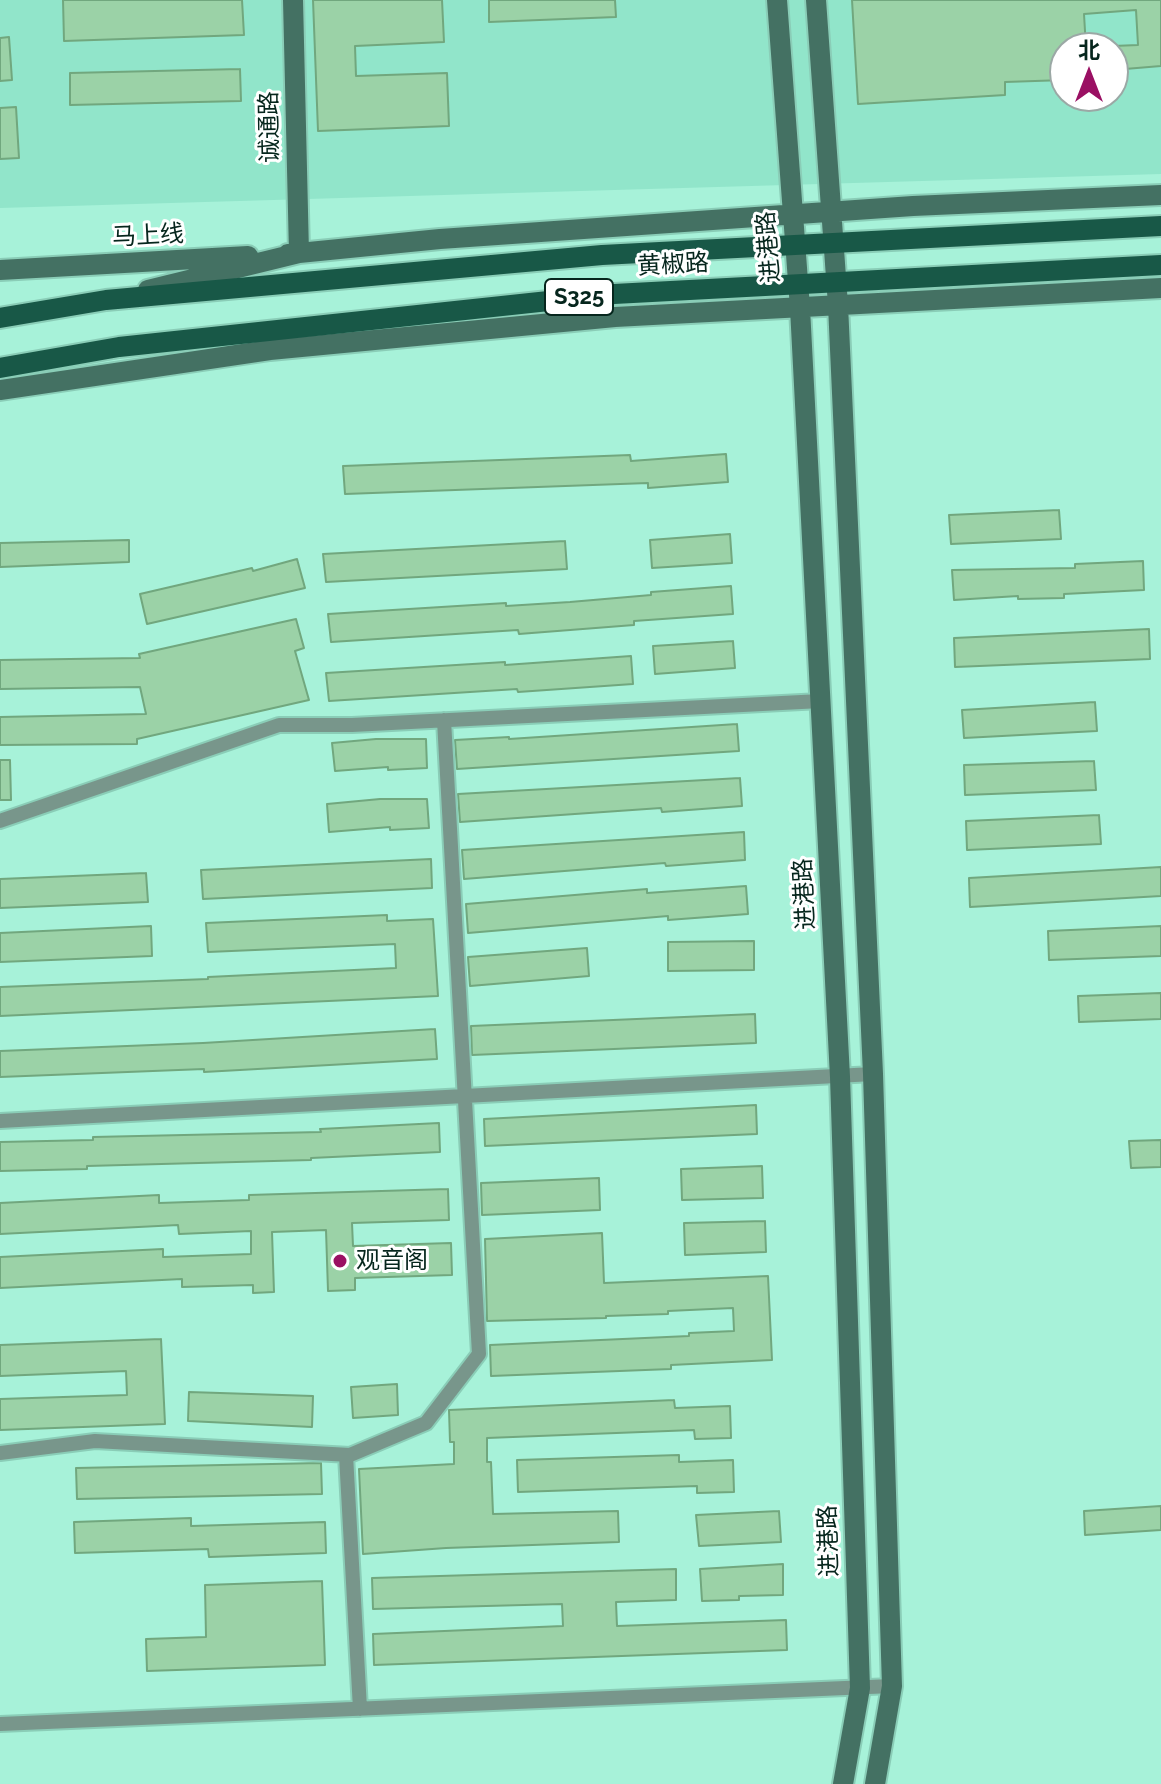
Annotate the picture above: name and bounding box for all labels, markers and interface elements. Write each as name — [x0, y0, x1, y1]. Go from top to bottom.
north arrow — [1049, 32, 1129, 112]
text: 北 — [1078, 37, 1100, 63]
street label: 诚通路 — [255, 91, 285, 163]
street label: 进港路 — [752, 210, 786, 284]
street label: 马上线 — [111, 220, 185, 252]
street label: 黄椒路 — [636, 249, 710, 281]
road number: S325 — [545, 279, 613, 315]
street label: 进港路 — [789, 857, 821, 931]
place label: 观音阁 — [356, 1247, 428, 1275]
marker: 观音阁 — [331, 1252, 349, 1270]
street label: 进港路 — [813, 1505, 845, 1577]

